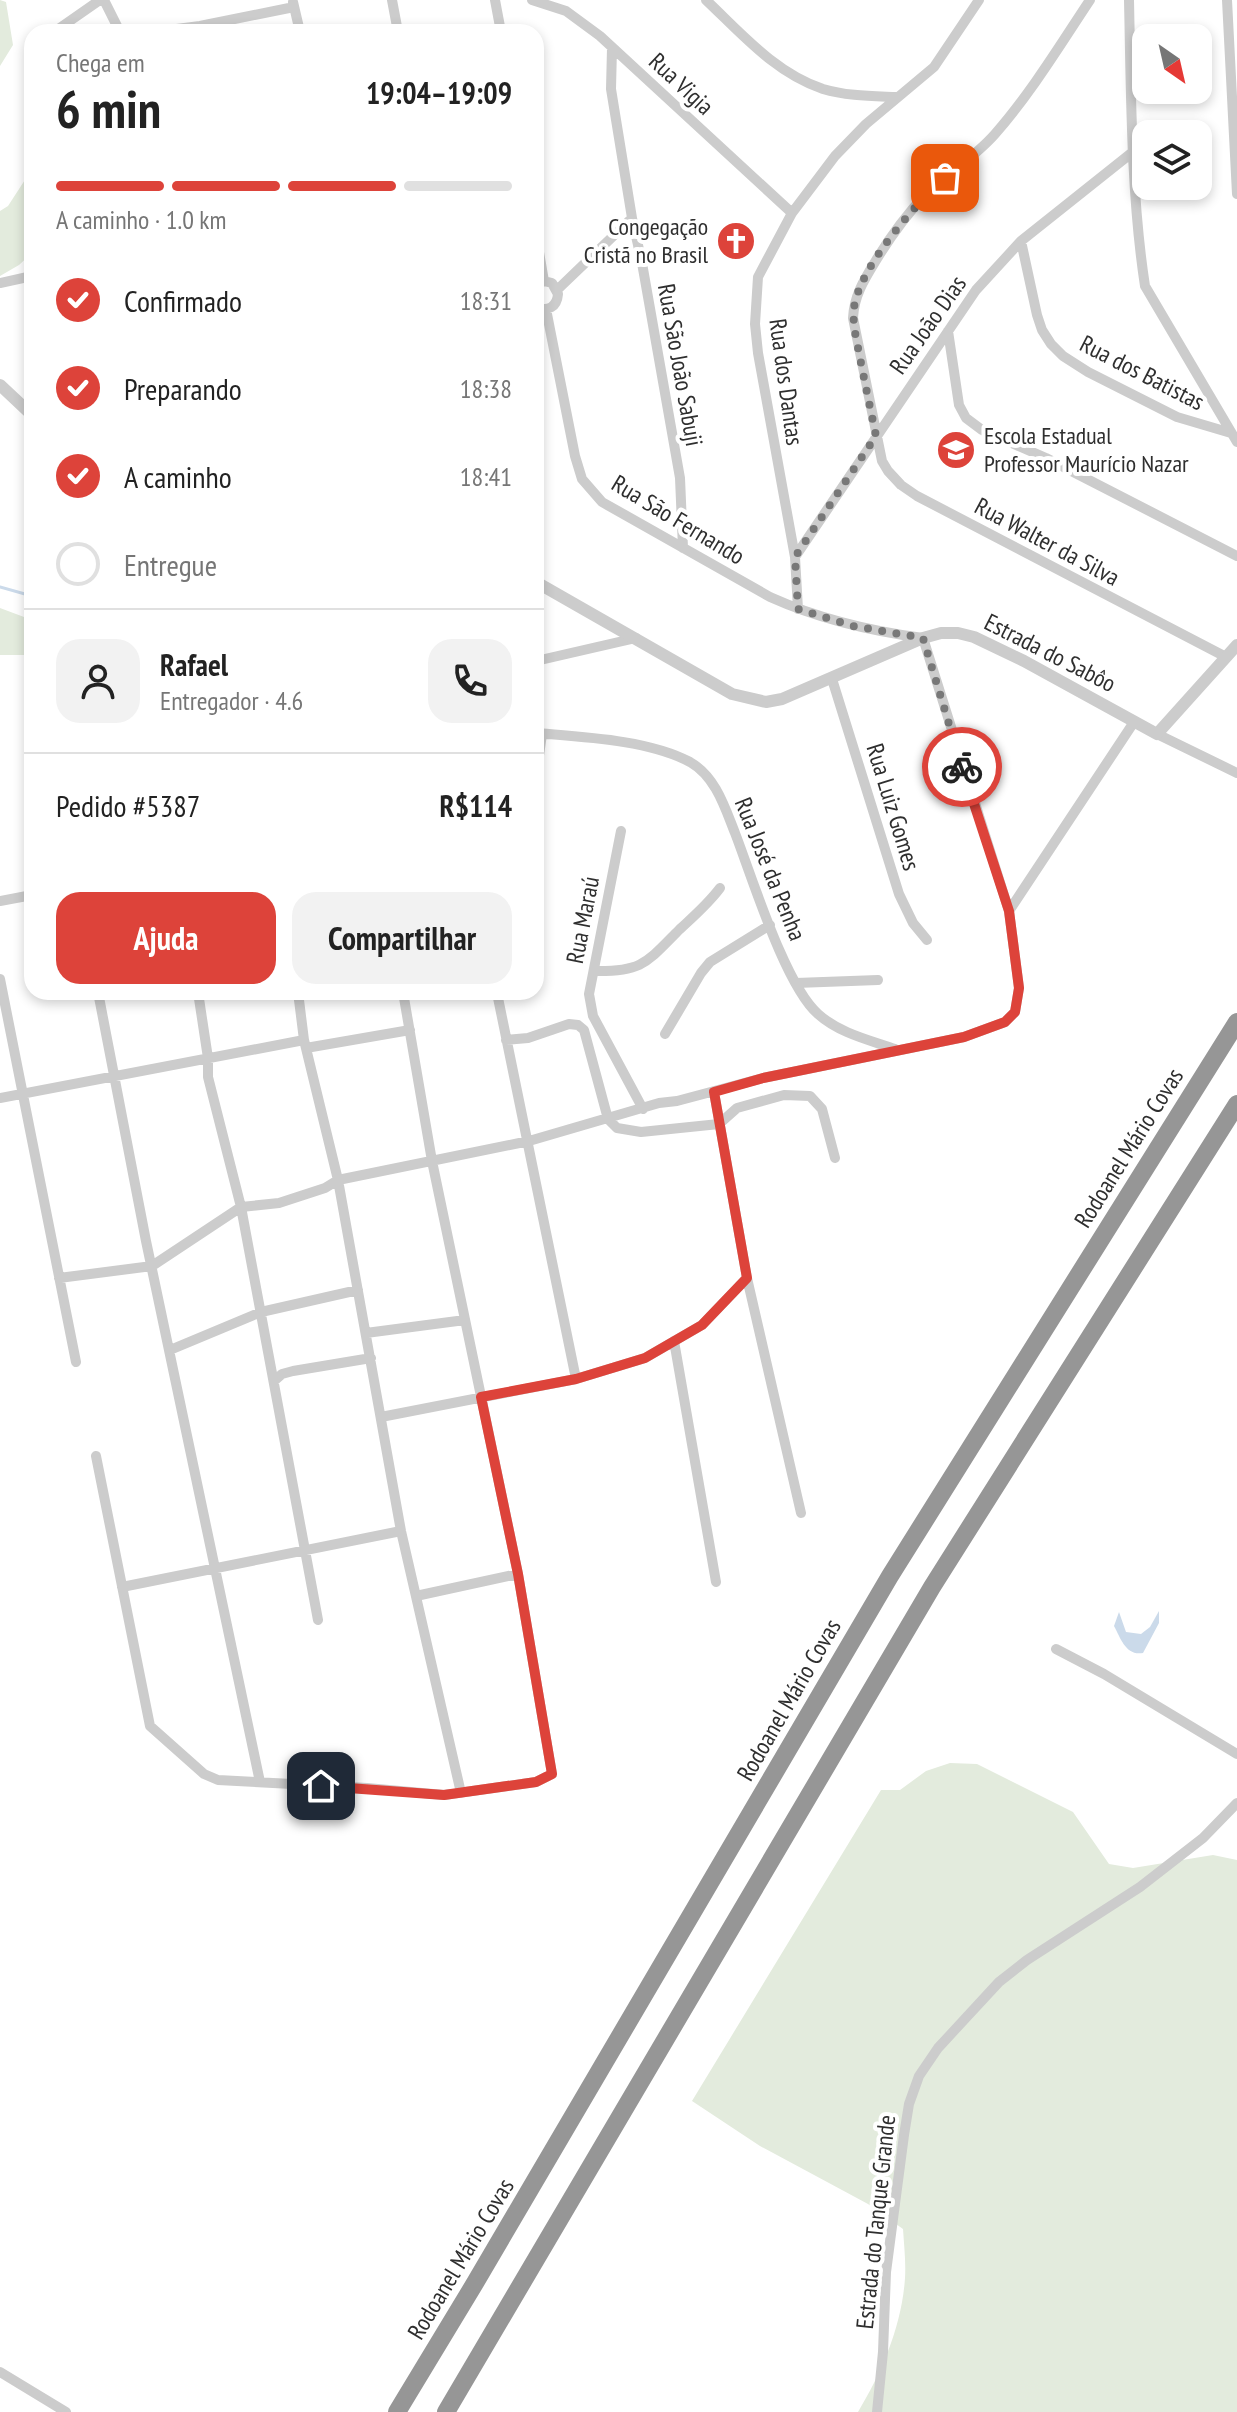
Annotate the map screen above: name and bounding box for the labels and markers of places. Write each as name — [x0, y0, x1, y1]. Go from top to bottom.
pin — [911, 144, 979, 212]
place label: Congegação Cristã no Brasil — [584, 211, 708, 270]
church icon: Congegação Cristã no Brasil — [715, 220, 757, 262]
place label: Escola Estadual Professor Maurício Nazar — [984, 420, 1189, 479]
school or university icon: Escola Estadual Professor Maurício Nazar — [935, 429, 977, 471]
pin — [287, 1752, 355, 1820]

